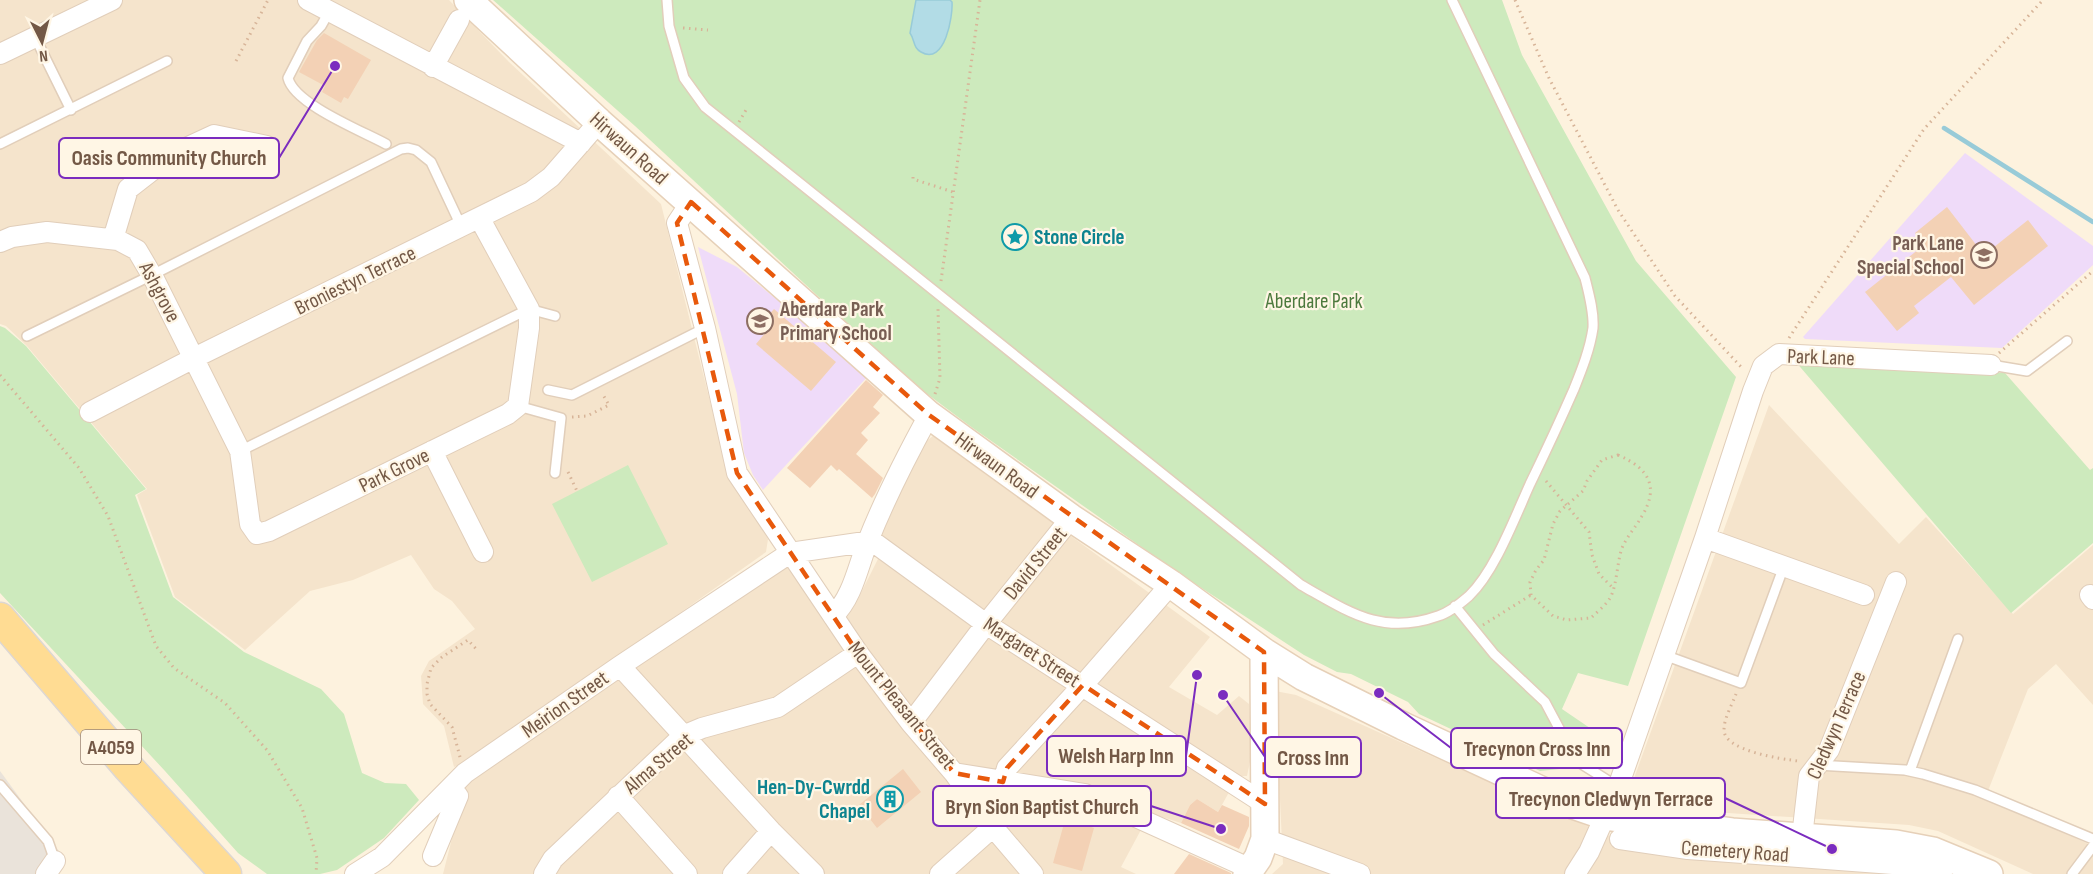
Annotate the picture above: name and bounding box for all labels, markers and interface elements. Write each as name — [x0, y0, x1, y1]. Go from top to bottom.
north arrow — [12, 12, 72, 72]
text: N — [38, 46, 49, 65]
street label: Hirwaun Road — [584, 107, 673, 190]
callout: Oasis Community Church — [59, 138, 279, 178]
text: Oasis Community Church — [71, 145, 267, 172]
place icon: Stone Circle — [1000, 222, 1030, 252]
place label: Stone Circle — [1034, 225, 1124, 250]
place label: Park Lane Special School — [1857, 231, 1964, 280]
street label: Broniestyn Terrace — [291, 240, 420, 321]
school or university icon: Park Lane Special School — [1969, 240, 1999, 270]
street label: Ashgrove — [133, 257, 186, 327]
park label: Aberdare Park — [1264, 289, 1363, 314]
place label: Aberdare Park Primary School — [779, 297, 892, 346]
school or university icon: Aberdare Park Primary School — [745, 306, 775, 336]
street label: Park Lane — [1787, 344, 1855, 371]
street label: Hirwaun Road — [950, 427, 1043, 504]
street label: Park Grove — [355, 443, 434, 498]
street label: David Street — [998, 522, 1072, 605]
street label: Margaret Street — [979, 612, 1085, 693]
street label: Mount Pleasant Street — [843, 636, 961, 774]
street label: Meirion Street — [517, 665, 613, 743]
street label: Cledwyn Terrace — [1802, 667, 1871, 783]
street label: Alma Street — [618, 727, 698, 800]
callout: Trecynon Cross Inn — [1451, 728, 1622, 768]
road number: A4059 — [81, 730, 141, 764]
callout: Welsh Harp Inn — [1047, 736, 1186, 776]
text: Trecynon Cross Inn — [1463, 736, 1611, 763]
callout: Cross Inn — [1265, 737, 1361, 777]
text: Welsh Harp Inn — [1058, 743, 1174, 770]
text: Cross Inn — [1277, 745, 1349, 772]
place label: Hen-Dy-Cwrdd Chapel — [757, 775, 870, 824]
callout: Trecynon Cledwyn Terrace — [1496, 778, 1725, 818]
building icon: Hen-Dy-Cwrdd Chapel — [875, 784, 905, 814]
callout: Bryn Sion Baptist Church — [933, 786, 1151, 826]
text: Trecynon Cledwyn Terrace — [1509, 786, 1713, 813]
text: Bryn Sion Baptist Church — [945, 794, 1139, 821]
street label: Cemetery Road — [1680, 835, 1790, 868]

